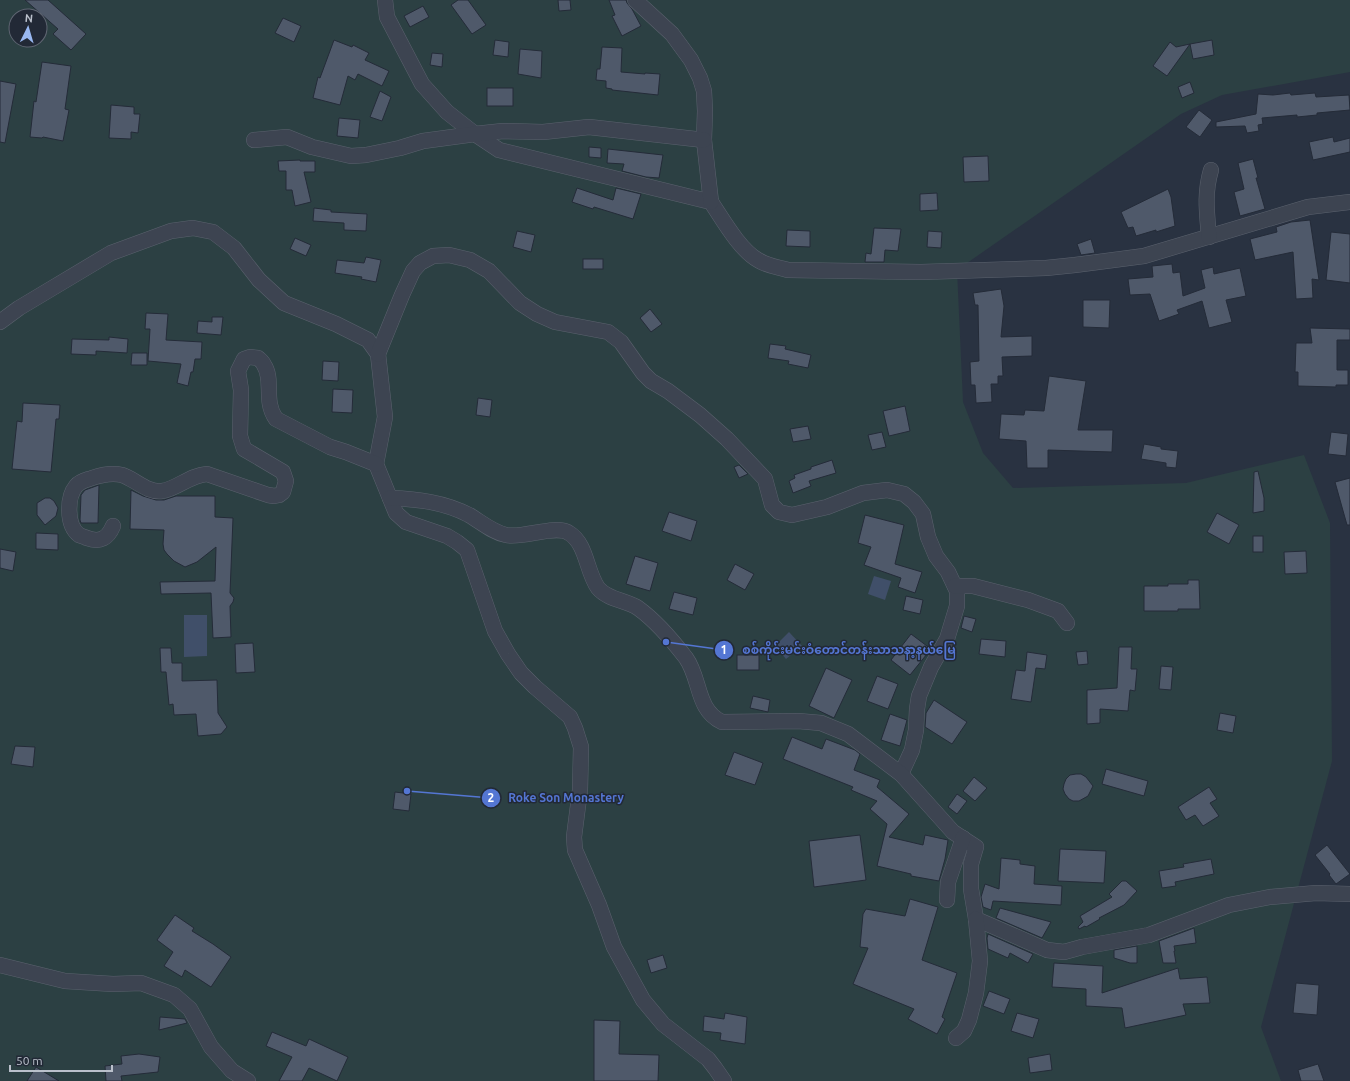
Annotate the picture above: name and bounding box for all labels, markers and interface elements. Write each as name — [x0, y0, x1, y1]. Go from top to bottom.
north arrow — [8, 8, 48, 48]
text: N — [24, 12, 33, 24]
callout: စစ်ကိုင်းမင်းဝံတောင်တန်းသာသနာ့နယ်မြေ — [714, 638, 964, 662]
text: စစ်ကိုင်းမင်းဝံတောင်တန်းသာသနာ့နယ်မြေ — [742, 640, 956, 661]
text: 1 — [721, 643, 727, 656]
callout: Roke Son Monastery — [481, 786, 632, 810]
text: 2 — [488, 791, 495, 804]
text: Roke Son Monastery — [508, 791, 624, 804]
scale bar — [10, 1047, 112, 1073]
text: 50 m — [16, 1054, 43, 1067]

